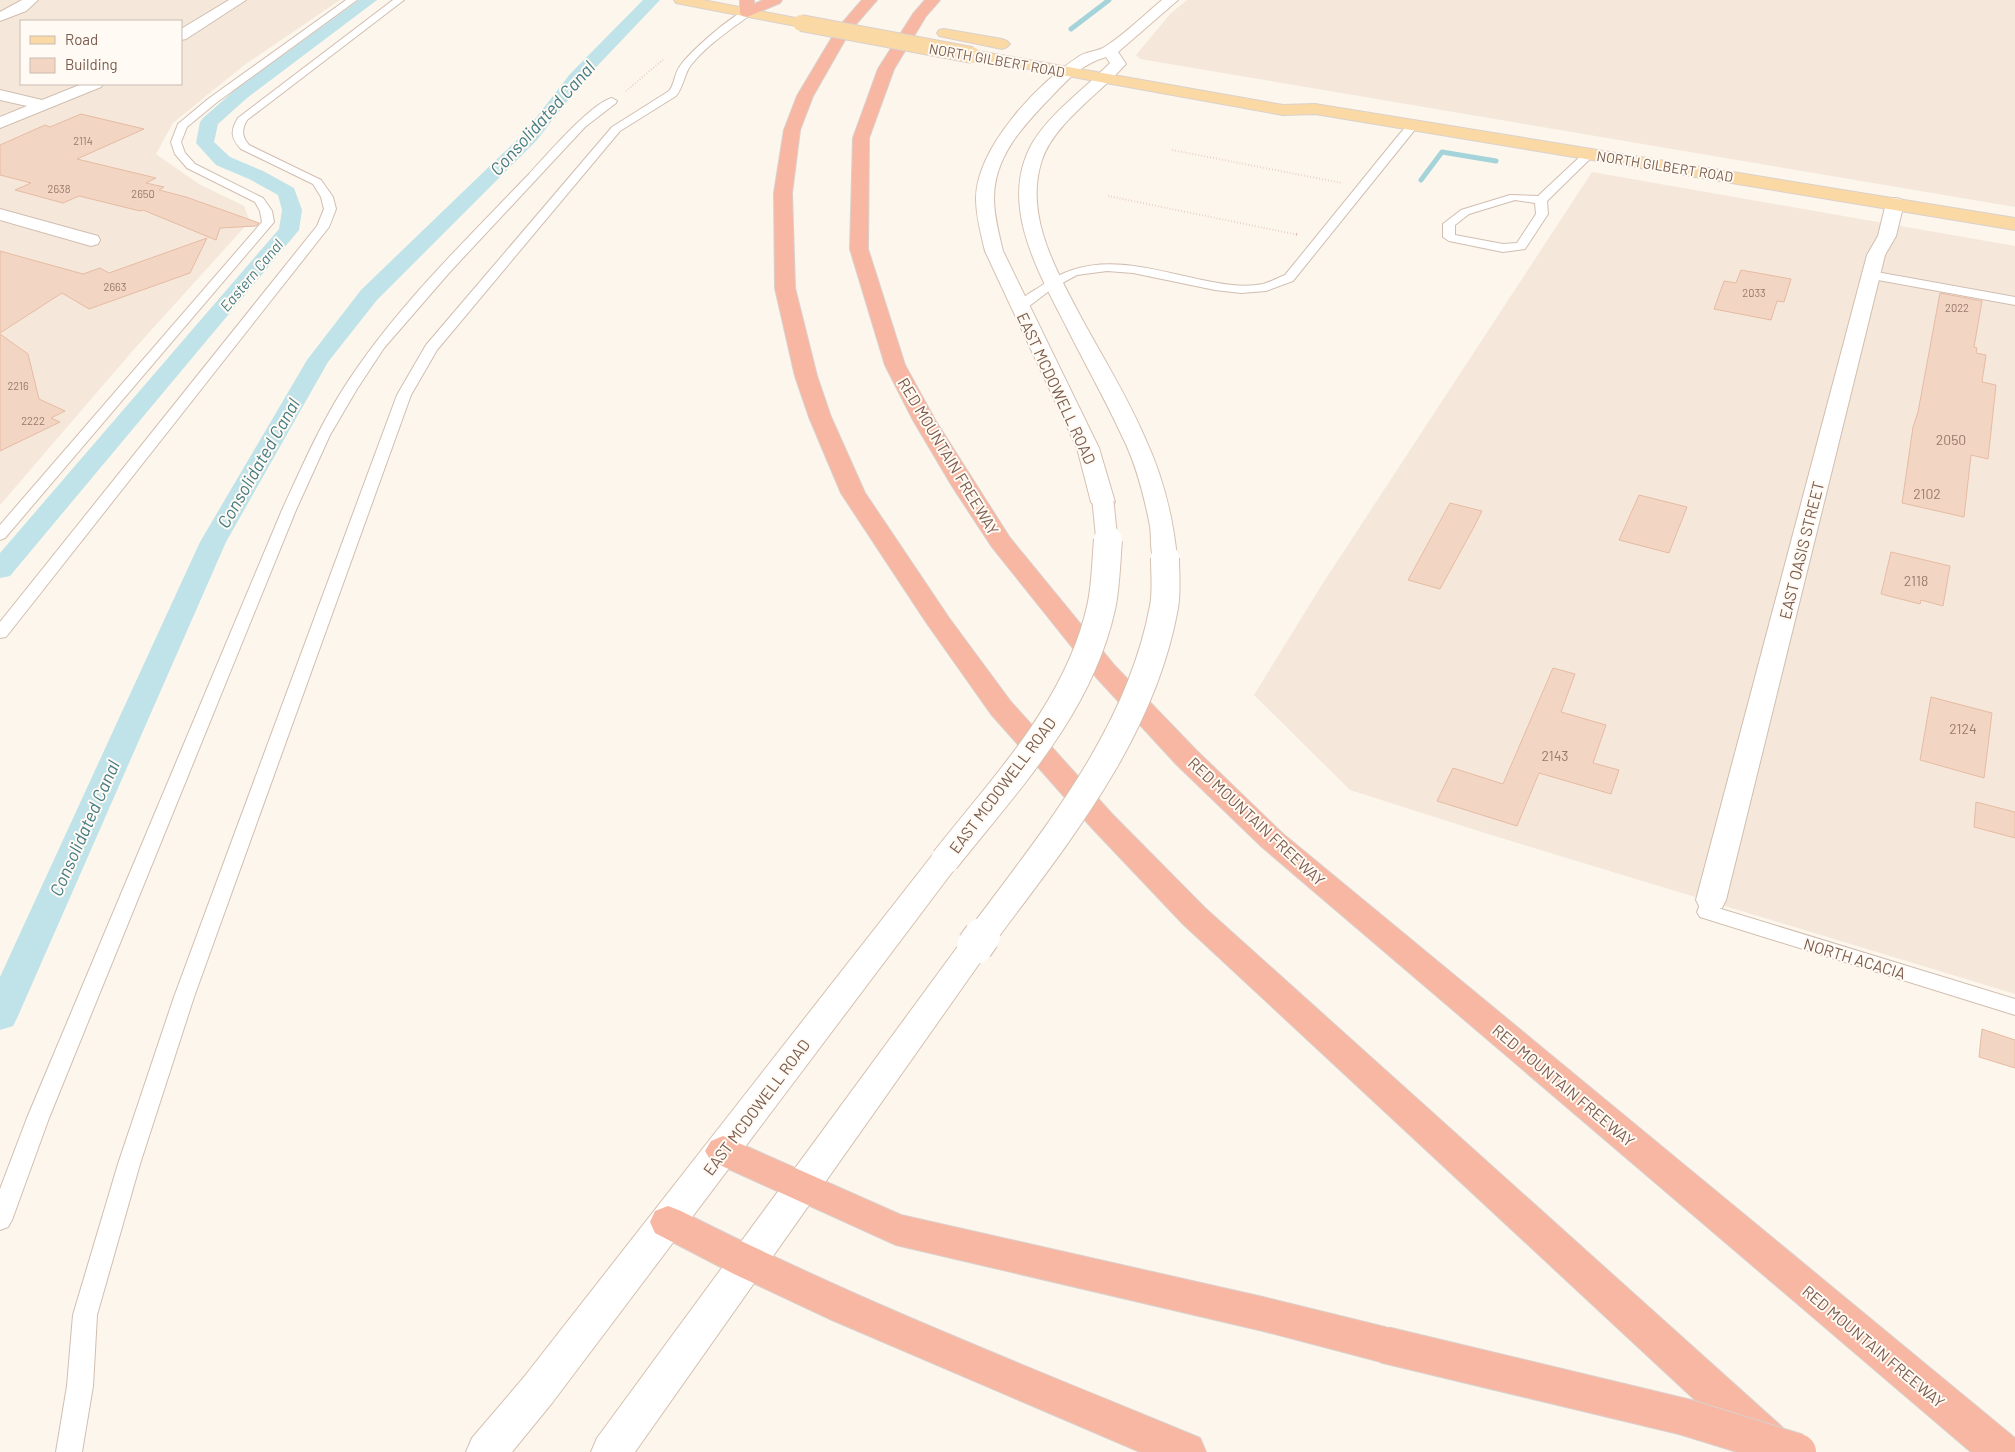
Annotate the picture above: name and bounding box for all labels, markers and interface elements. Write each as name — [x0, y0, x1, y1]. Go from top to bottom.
legend — [20, 20, 182, 85]
text: Road — [65, 30, 98, 48]
street label: NORTH GILBERT ROAD — [928, 40, 1066, 80]
text: Building — [65, 55, 118, 73]
water label: Consolidated Canal — [485, 56, 599, 180]
house number: 2114 — [73, 134, 93, 147]
street label: NORTH GILBERT ROAD — [1596, 147, 1734, 185]
house number: 2638 — [48, 182, 71, 195]
house number: 2650 — [131, 187, 155, 200]
water label: Eastern Canal — [216, 235, 287, 315]
house number: 2663 — [104, 280, 126, 293]
house number: 2033 — [1742, 286, 1766, 299]
house number: 2022 — [1945, 301, 1969, 314]
street label: EAST MCDOWELL ROAD — [1013, 309, 1101, 467]
street label: RED MOUNTAIN FREEWAY — [895, 374, 1003, 538]
house number: 2216 — [7, 379, 29, 392]
water label: Consolidated Canal — [212, 394, 304, 532]
house number: 2222 — [21, 414, 45, 427]
house number: 2050 — [1936, 431, 1966, 448]
street label: EAST OASIS STREET — [1775, 479, 1827, 621]
house number: 2102 — [1913, 485, 1941, 502]
house number: 2118 — [1904, 572, 1928, 589]
street label: EAST MCDOWELL ROAD — [945, 713, 1059, 857]
house number: 2124 — [1949, 720, 1977, 737]
house number: 2143 — [1541, 747, 1569, 764]
street label: RED MOUNTAIN FREEWAY — [1185, 753, 1329, 889]
water label: Consolidated Canal — [44, 757, 124, 899]
street label: NORTH ACACIA — [1802, 933, 1909, 983]
street label: RED MOUNTAIN FREEWAY — [1489, 1020, 1639, 1150]
street label: EAST MCDOWELL ROAD — [699, 1035, 813, 1179]
street label: RED MOUNTAIN FREEWAY — [1799, 1281, 1949, 1411]

